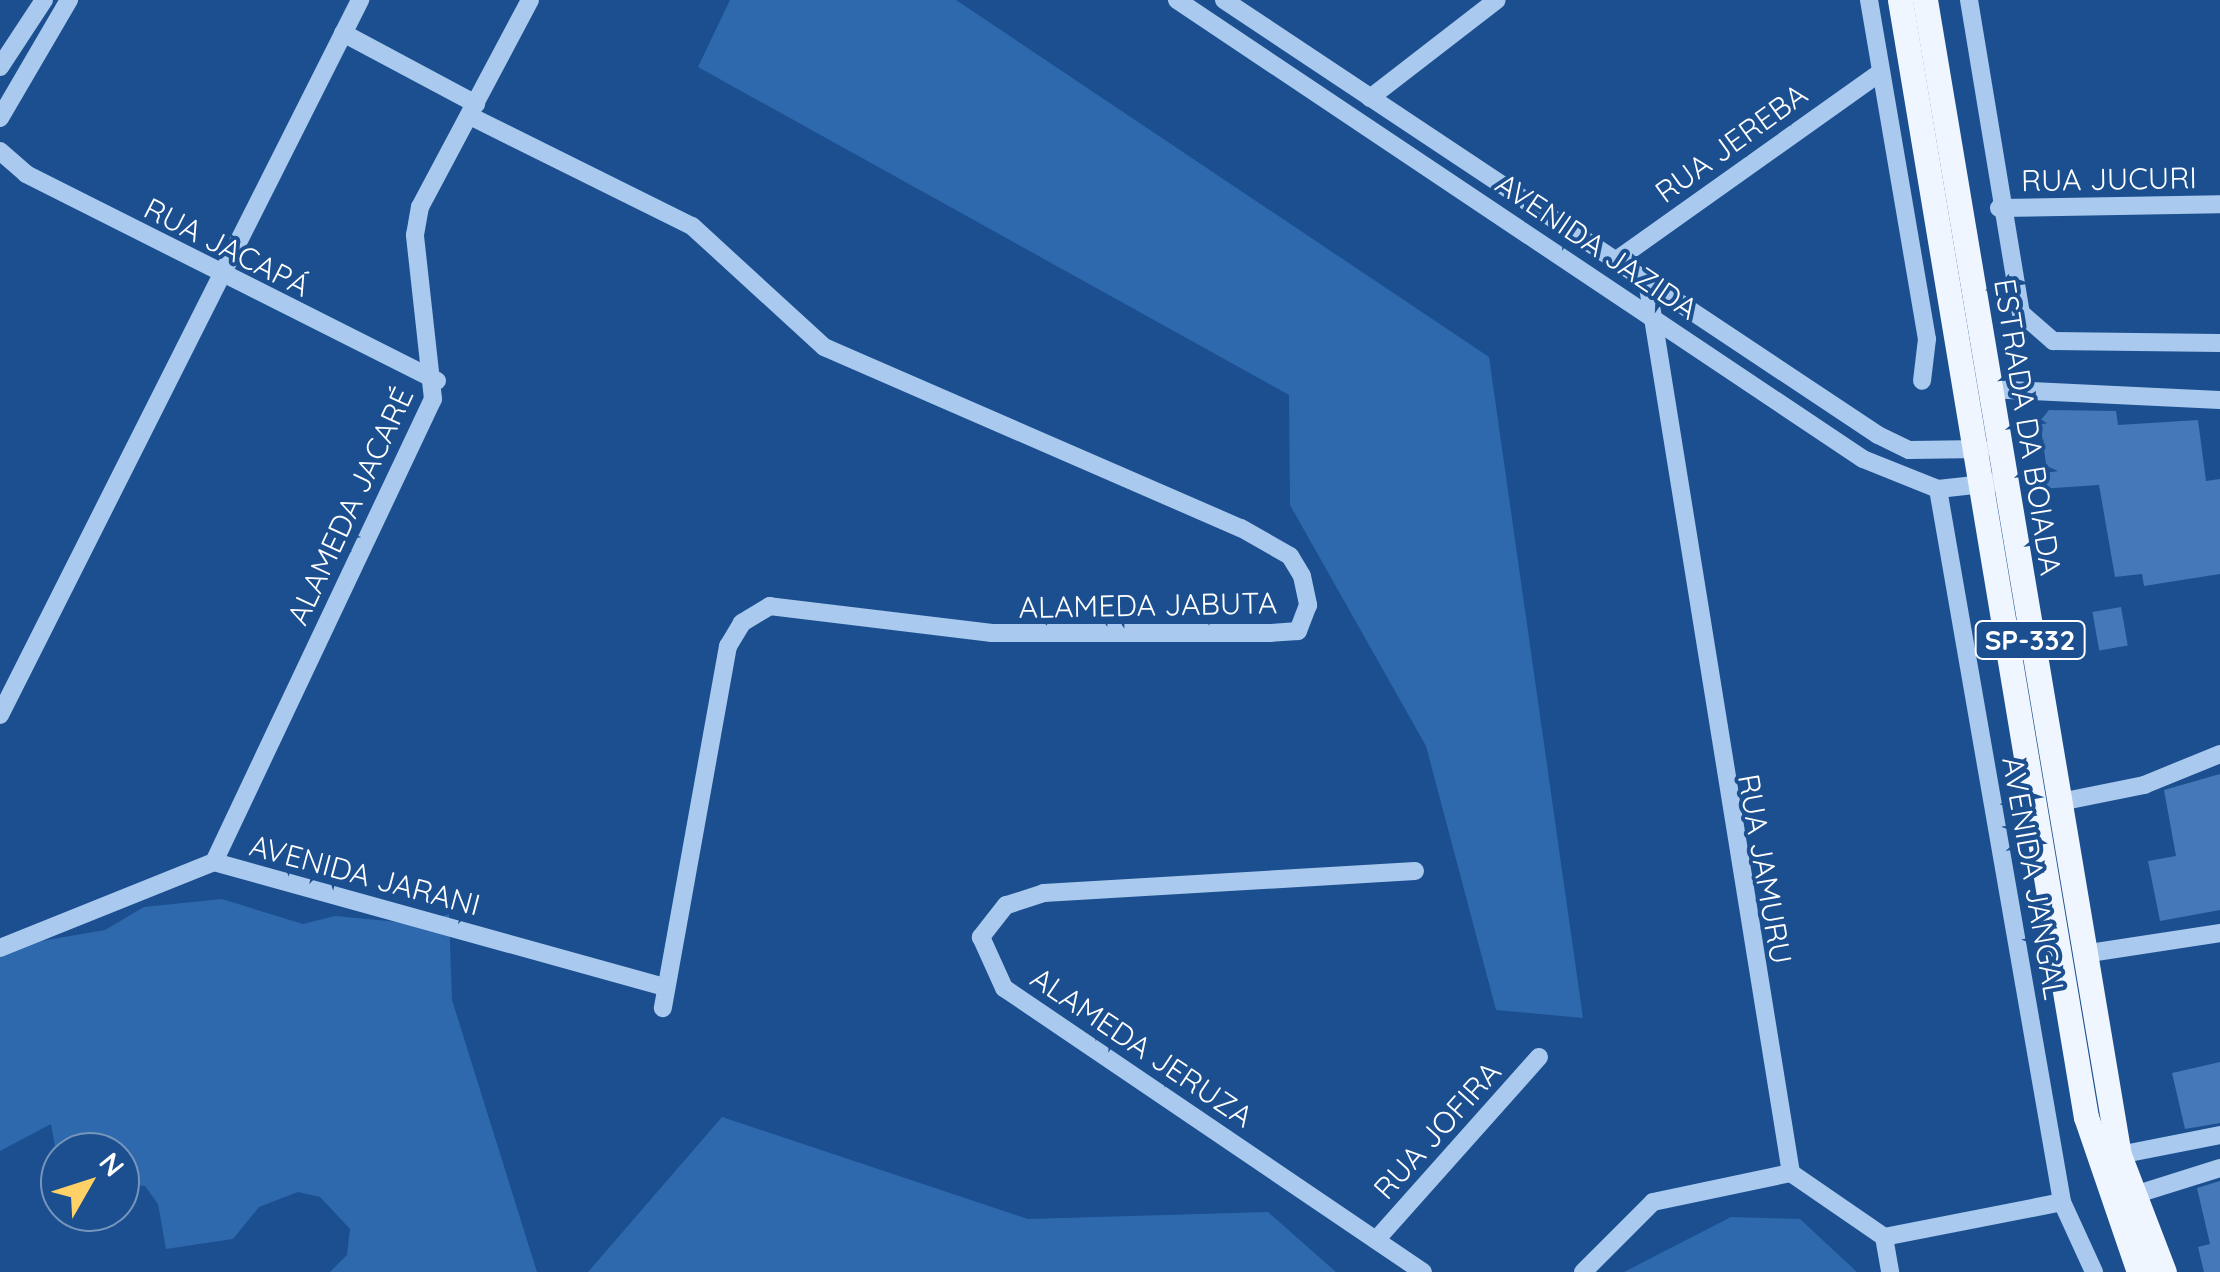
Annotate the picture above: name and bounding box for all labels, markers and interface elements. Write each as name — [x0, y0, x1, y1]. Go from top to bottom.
street label: RUA JEREBA — [1648, 76, 1814, 210]
street label: RUA JUCURI — [2021, 159, 2197, 199]
street label: AVENIDA JAZIDA — [1489, 165, 1705, 327]
street label: RUA JACAPÁ — [138, 190, 316, 304]
street label: ESTRADA DA BOIADA — [1987, 276, 2069, 578]
street label: ALAMEDA JACARÉ — [279, 382, 421, 630]
street label: ALAMEDA JABUTA — [1018, 585, 1278, 625]
road number: SP-332 — [1972, 617, 2088, 663]
street label: AVENIDA JANGAL — [1995, 754, 2073, 1002]
street label: RUA JAMURU — [1731, 771, 1799, 967]
street label: AVENIDA JARANI — [246, 827, 484, 923]
street label: ALAMEDA JERUZA — [1024, 959, 1260, 1135]
street label: RUA JOFIRA — [1366, 1054, 1508, 1206]
north arrow — [40, 1132, 140, 1232]
text: N — [92, 1145, 132, 1183]

